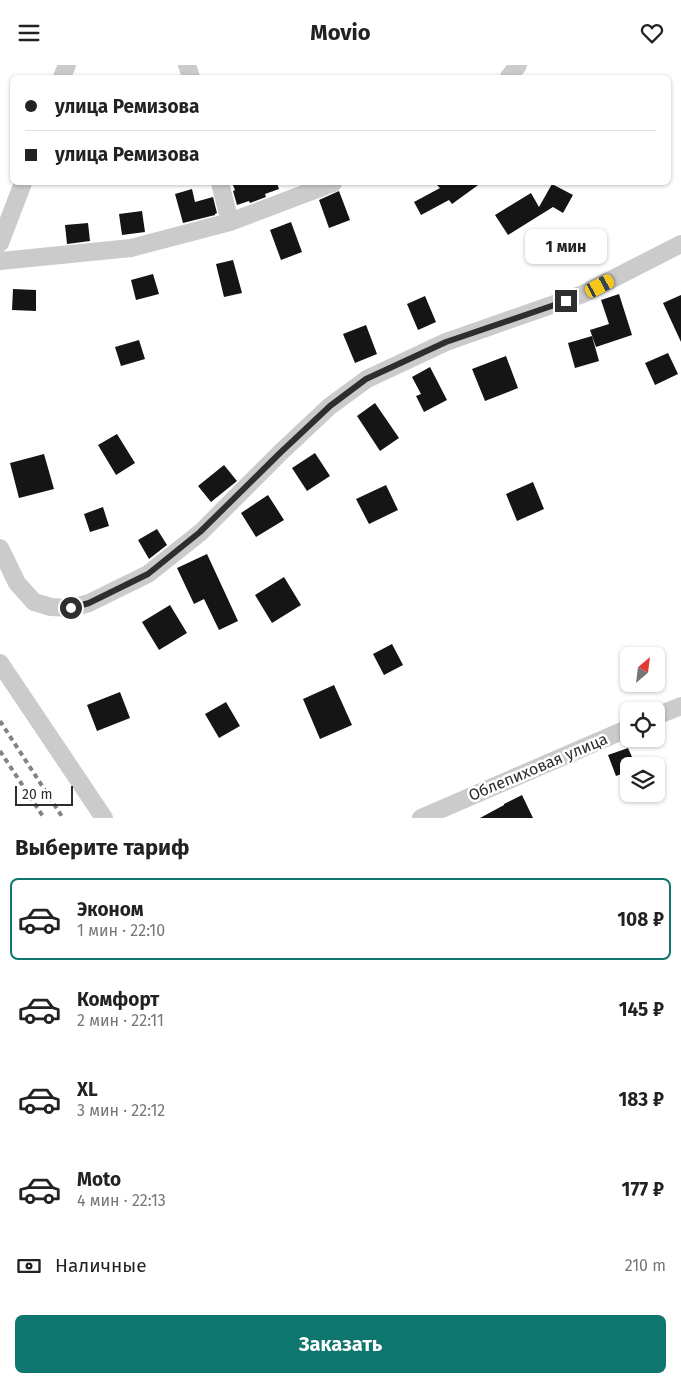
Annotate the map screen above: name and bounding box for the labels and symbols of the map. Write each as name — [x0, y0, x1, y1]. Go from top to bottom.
callout: 1 мин — [525, 229, 607, 263]
car — [583, 272, 616, 300]
route end — [555, 290, 577, 312]
route start — [60, 597, 82, 619]
north arrow — [620, 647, 665, 693]
street label: Облепиховая улица — [466, 729, 610, 805]
scale bar — [15, 783, 72, 806]

